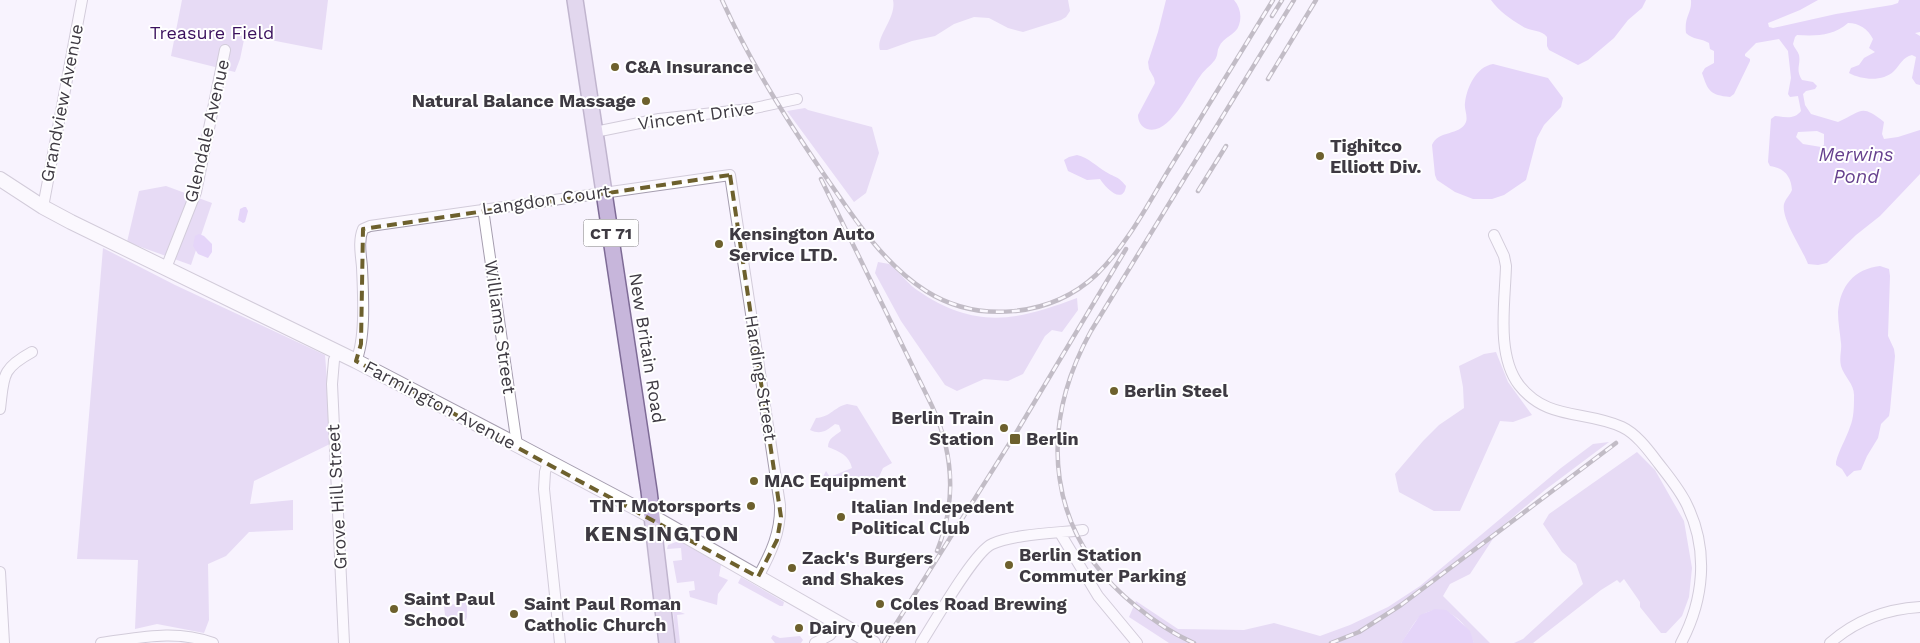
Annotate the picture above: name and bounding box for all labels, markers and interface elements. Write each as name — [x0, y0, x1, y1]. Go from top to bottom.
street label: Grandview Avenue — [36, 22, 87, 184]
park label: Treasure Field — [150, 22, 274, 43]
place label: C&A Insurance — [625, 56, 753, 77]
street label: Glendale Avenue — [180, 57, 233, 205]
marker: C&A Insurance — [609, 61, 621, 73]
place label: Natural Balance Massage — [412, 90, 636, 111]
marker: Natural Balance Massage — [640, 95, 652, 107]
street label: Vincent Drive — [636, 97, 756, 134]
place label: Tighitco Elliott Div. — [1330, 135, 1422, 177]
water label: Merwins Pond — [1818, 143, 1894, 188]
marker: Tighitco Elliott Div. — [1314, 150, 1326, 162]
street label: Langdon Court — [480, 180, 612, 219]
road number: CT 71 — [584, 220, 638, 247]
place label: Kensington Auto Service LTD. — [729, 223, 875, 265]
marker: Kensington Auto Service LTD. — [713, 238, 725, 250]
street label: Williams Street — [481, 259, 520, 396]
street label: New Britain Road — [625, 271, 670, 424]
street label: Harding Street — [741, 313, 782, 443]
street label: Farmington Avenue — [361, 356, 520, 453]
place label: Berlin Steel — [1124, 380, 1228, 401]
marker: Berlin Steel — [1108, 385, 1120, 397]
place label: Berlin Train Station — [891, 407, 994, 449]
marker: Berlin Train Station — [998, 422, 1010, 434]
street label: Grove Hill Street — [322, 423, 351, 570]
place label: Berlin — [1026, 428, 1079, 449]
marker: Berlin — [1008, 432, 1022, 446]
place label: MAC Equipment — [764, 470, 906, 491]
marker: MAC Equipment — [748, 475, 760, 487]
place label: TNT Motorsports — [589, 495, 741, 516]
place label: Italian Indepedent Political Club — [851, 496, 1014, 538]
marker: TNT Motorsports — [745, 500, 757, 512]
marker: Italian Indepedent Political Club — [835, 511, 847, 523]
district label: KENSINGTON — [584, 521, 740, 546]
place label: Berlin Station Commuter Parking — [1019, 544, 1187, 586]
place label: Zack's Burgers and Shakes — [802, 547, 933, 589]
marker: Berlin Station Commuter Parking — [1003, 559, 1015, 571]
marker: Zack's Burgers and Shakes — [786, 562, 798, 574]
place label: Saint Paul School — [404, 588, 495, 630]
place label: Saint Paul Roman Catholic Church — [524, 593, 681, 635]
place label: Coles Road Brewing — [890, 593, 1068, 614]
marker: Coles Road Brewing — [874, 598, 886, 610]
marker: Saint Paul School — [388, 603, 400, 615]
marker: Saint Paul Roman Catholic Church — [508, 608, 520, 620]
place label: Dairy Queen — [809, 617, 917, 638]
marker: Dairy Queen — [793, 622, 805, 634]

